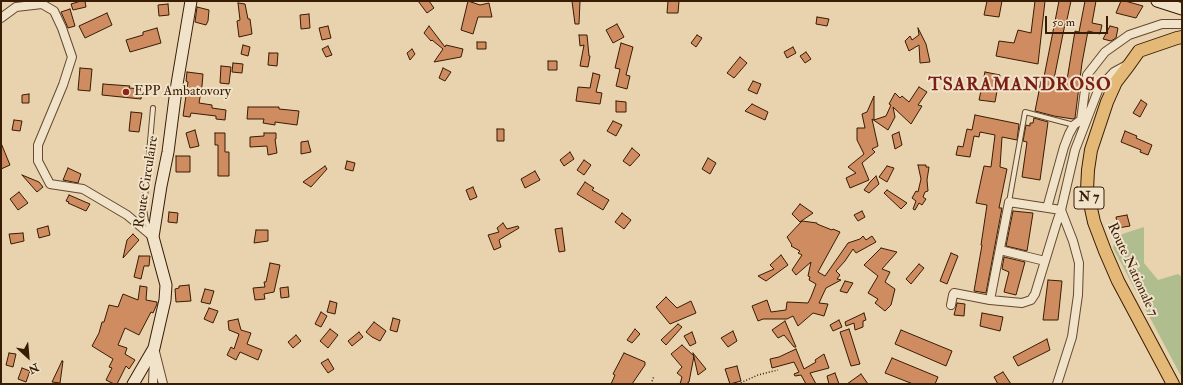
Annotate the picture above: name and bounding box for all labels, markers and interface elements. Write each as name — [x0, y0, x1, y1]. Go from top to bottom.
scale bar — [1047, 8, 1110, 34]
text: 50 m — [1052, 15, 1075, 30]
district label: TSARAMANDROSO — [928, 75, 1112, 97]
place label: EPP Ambatovory — [134, 84, 231, 100]
marker: EPP Ambatovory — [121, 87, 131, 97]
street label: Route Circulaire — [131, 135, 163, 229]
road number: N 7 — [1074, 187, 1104, 209]
street label: Route Nationale 7 — [1103, 220, 1161, 320]
north arrow — [8, 337, 48, 377]
text: N — [26, 360, 41, 376]

